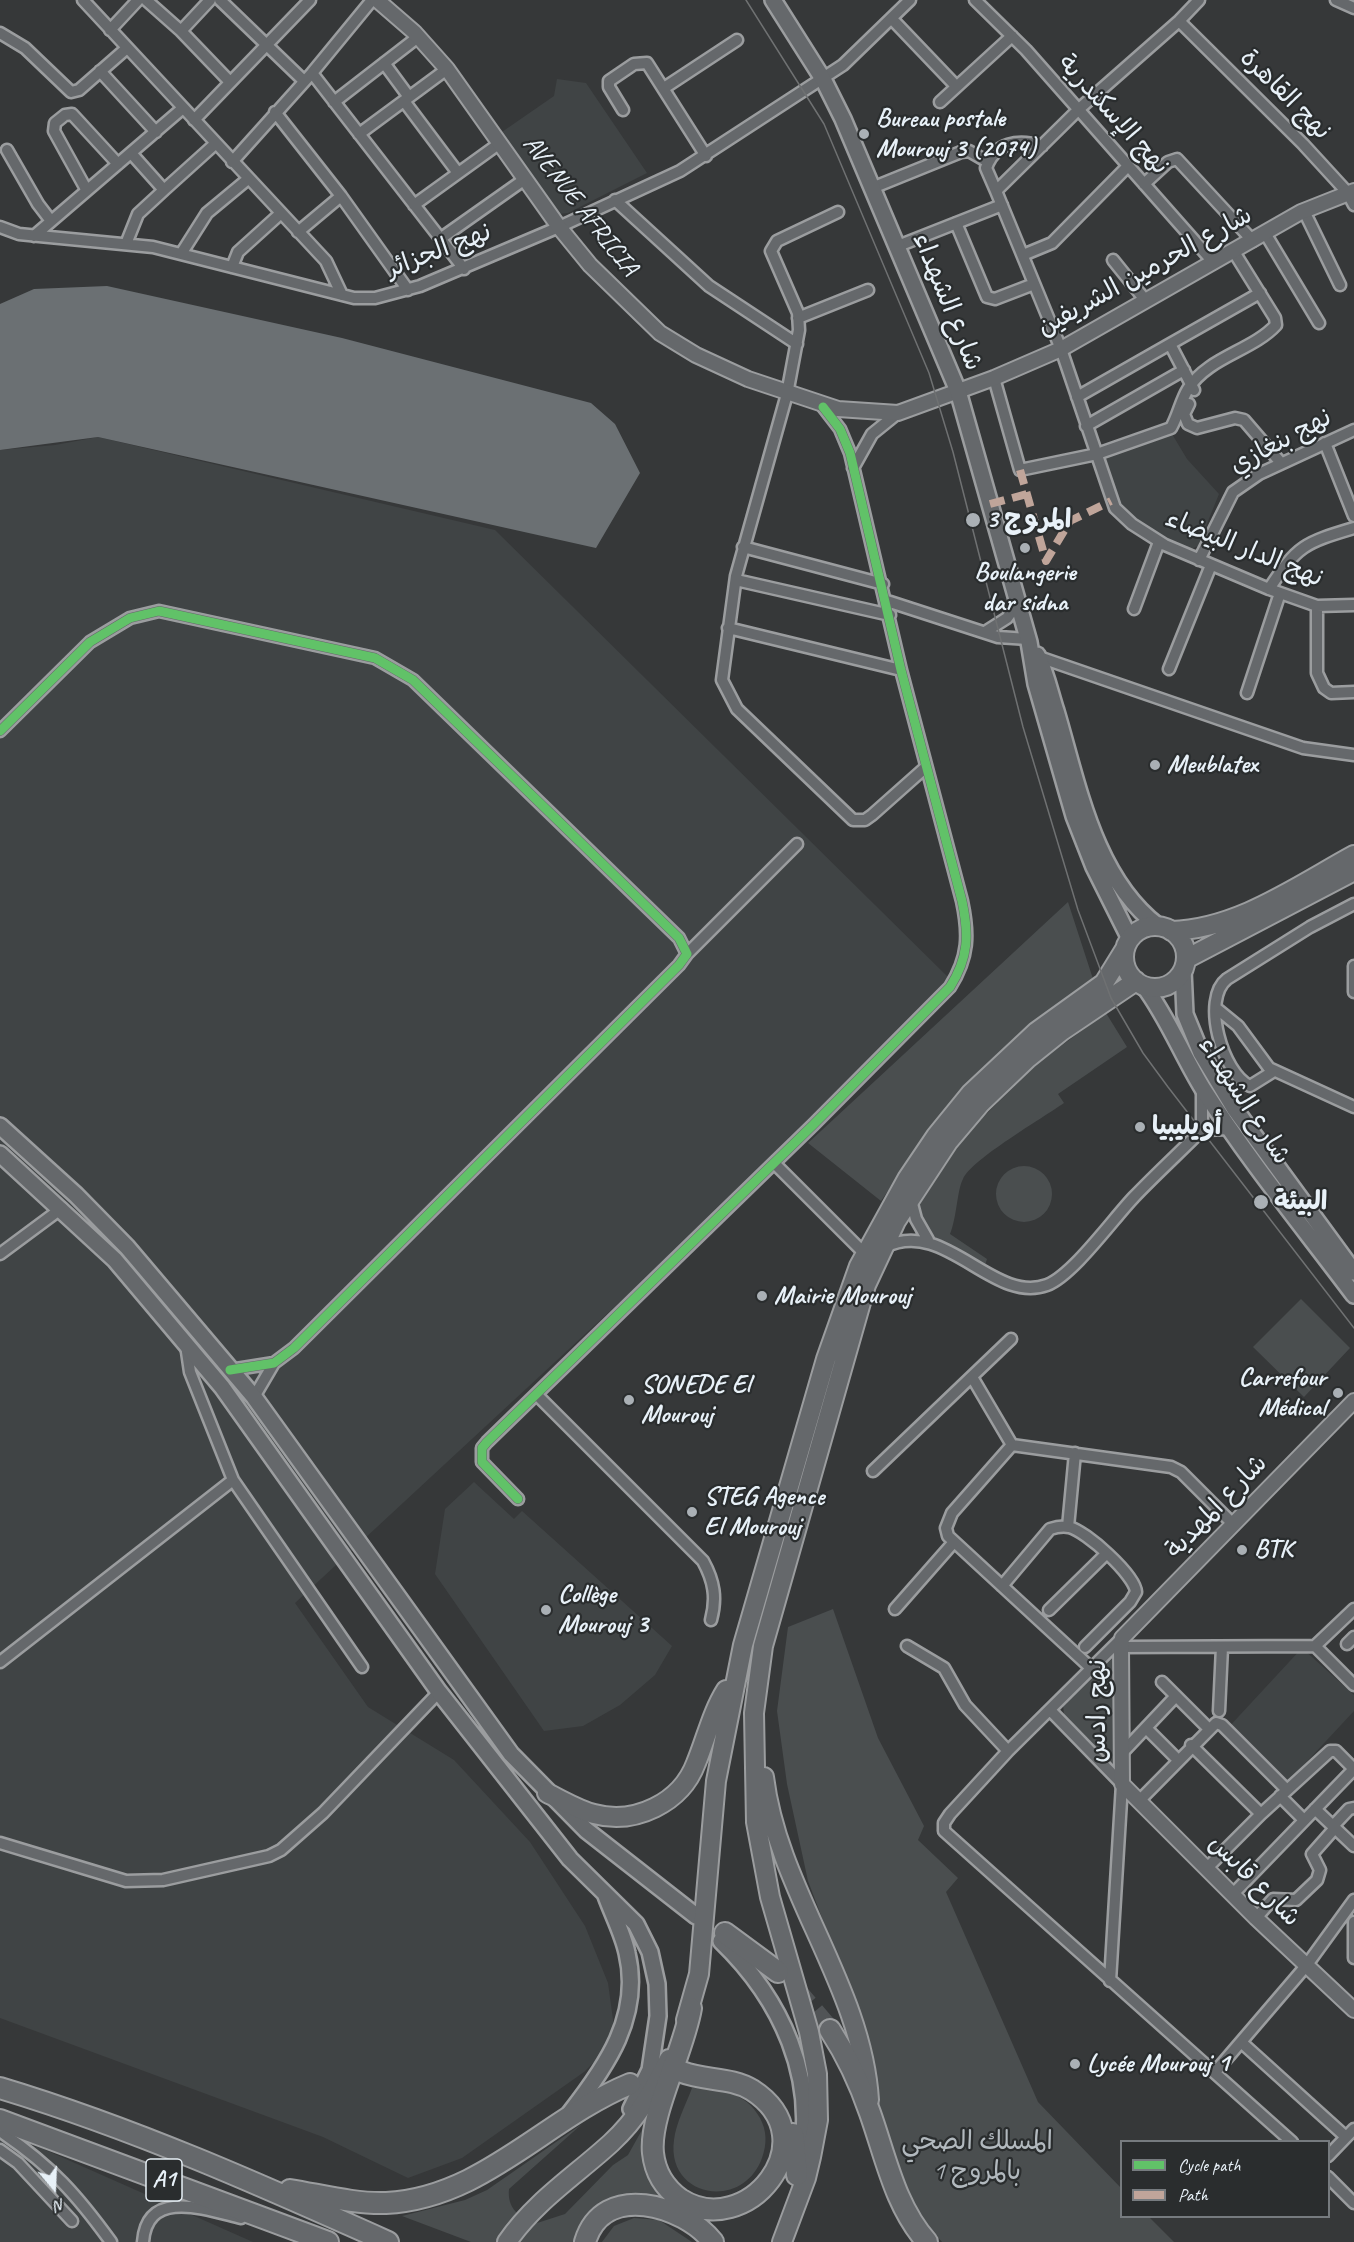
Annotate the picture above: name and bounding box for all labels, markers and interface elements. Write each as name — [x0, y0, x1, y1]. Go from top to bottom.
street label: نهج القاهرة — [1233, 43, 1337, 147]
street label: نهج الإسكندرية — [1051, 48, 1175, 182]
place label: Bureau postale Mourouj 3 (2074) — [876, 103, 1036, 164]
marker: Bureau postale Mourouj 3 (2074) — [857, 127, 871, 141]
street label: AVENUE AFRICIA — [515, 130, 645, 282]
street label: شارع الحرمين الشريفين — [1032, 200, 1258, 344]
street label: نهج الجزائر — [382, 217, 496, 285]
street label: شارع الشهداء — [905, 229, 989, 375]
street label: نهج بنغازي — [1225, 402, 1337, 482]
street label: نهج الدار البيضاء — [1161, 503, 1327, 595]
place label: المروج 3 — [986, 504, 1071, 536]
marker: المروج 3 — [964, 511, 982, 529]
marker: Boulangerie dar sidna — [1018, 541, 1032, 555]
place label: Boulangerie dar sidna — [974, 557, 1076, 618]
place label: Meublatex — [1167, 749, 1258, 781]
marker: Meublatex — [1148, 758, 1162, 772]
street label: شارع الشهداء — [1191, 1031, 1297, 1171]
place label: أويليبيا — [1152, 1111, 1221, 1143]
marker: أويليبيا — [1133, 1120, 1147, 1134]
place label: البيئة — [1274, 1186, 1328, 1218]
marker: البيئة — [1252, 1193, 1270, 1211]
place label: Mairie Mourouj — [774, 1280, 911, 1312]
marker: Mairie Mourouj — [755, 1289, 769, 1303]
place label: Carrefour Médical — [1238, 1362, 1326, 1424]
place label: SONEDE El Mourouj — [641, 1369, 750, 1430]
marker: Carrefour Médical — [1331, 1386, 1345, 1400]
marker: SONEDE El Mourouj — [622, 1393, 636, 1407]
street label: شارع المهدية — [1160, 1448, 1274, 1566]
place label: STEG Agence El Mourouj — [704, 1481, 824, 1542]
marker: STEG Agence El Mourouj — [685, 1505, 699, 1519]
place label: BTK — [1254, 1534, 1292, 1566]
marker: BTK — [1235, 1543, 1249, 1557]
place label: Collège Mourouj 3 — [558, 1579, 648, 1640]
marker: Collège Mourouj 3 — [539, 1603, 553, 1617]
street label: نهج رادس — [1082, 1659, 1114, 1763]
street label: شارع قابس — [1201, 1828, 1307, 1934]
place label: Lycée Mourouj 1 — [1087, 2048, 1229, 2080]
marker: Lycée Mourouj 1 — [1068, 2057, 1082, 2071]
park label: المسلك الصحي بالمروج 1 — [901, 2126, 1053, 2188]
legend — [1120, 2140, 1330, 2218]
text: Cycle path — [1178, 2154, 1240, 2176]
north arrow — [24, 2158, 84, 2218]
road number: A1 — [146, 2159, 182, 2201]
text: Path — [1178, 2184, 1208, 2206]
text: N — [52, 2194, 68, 2216]

